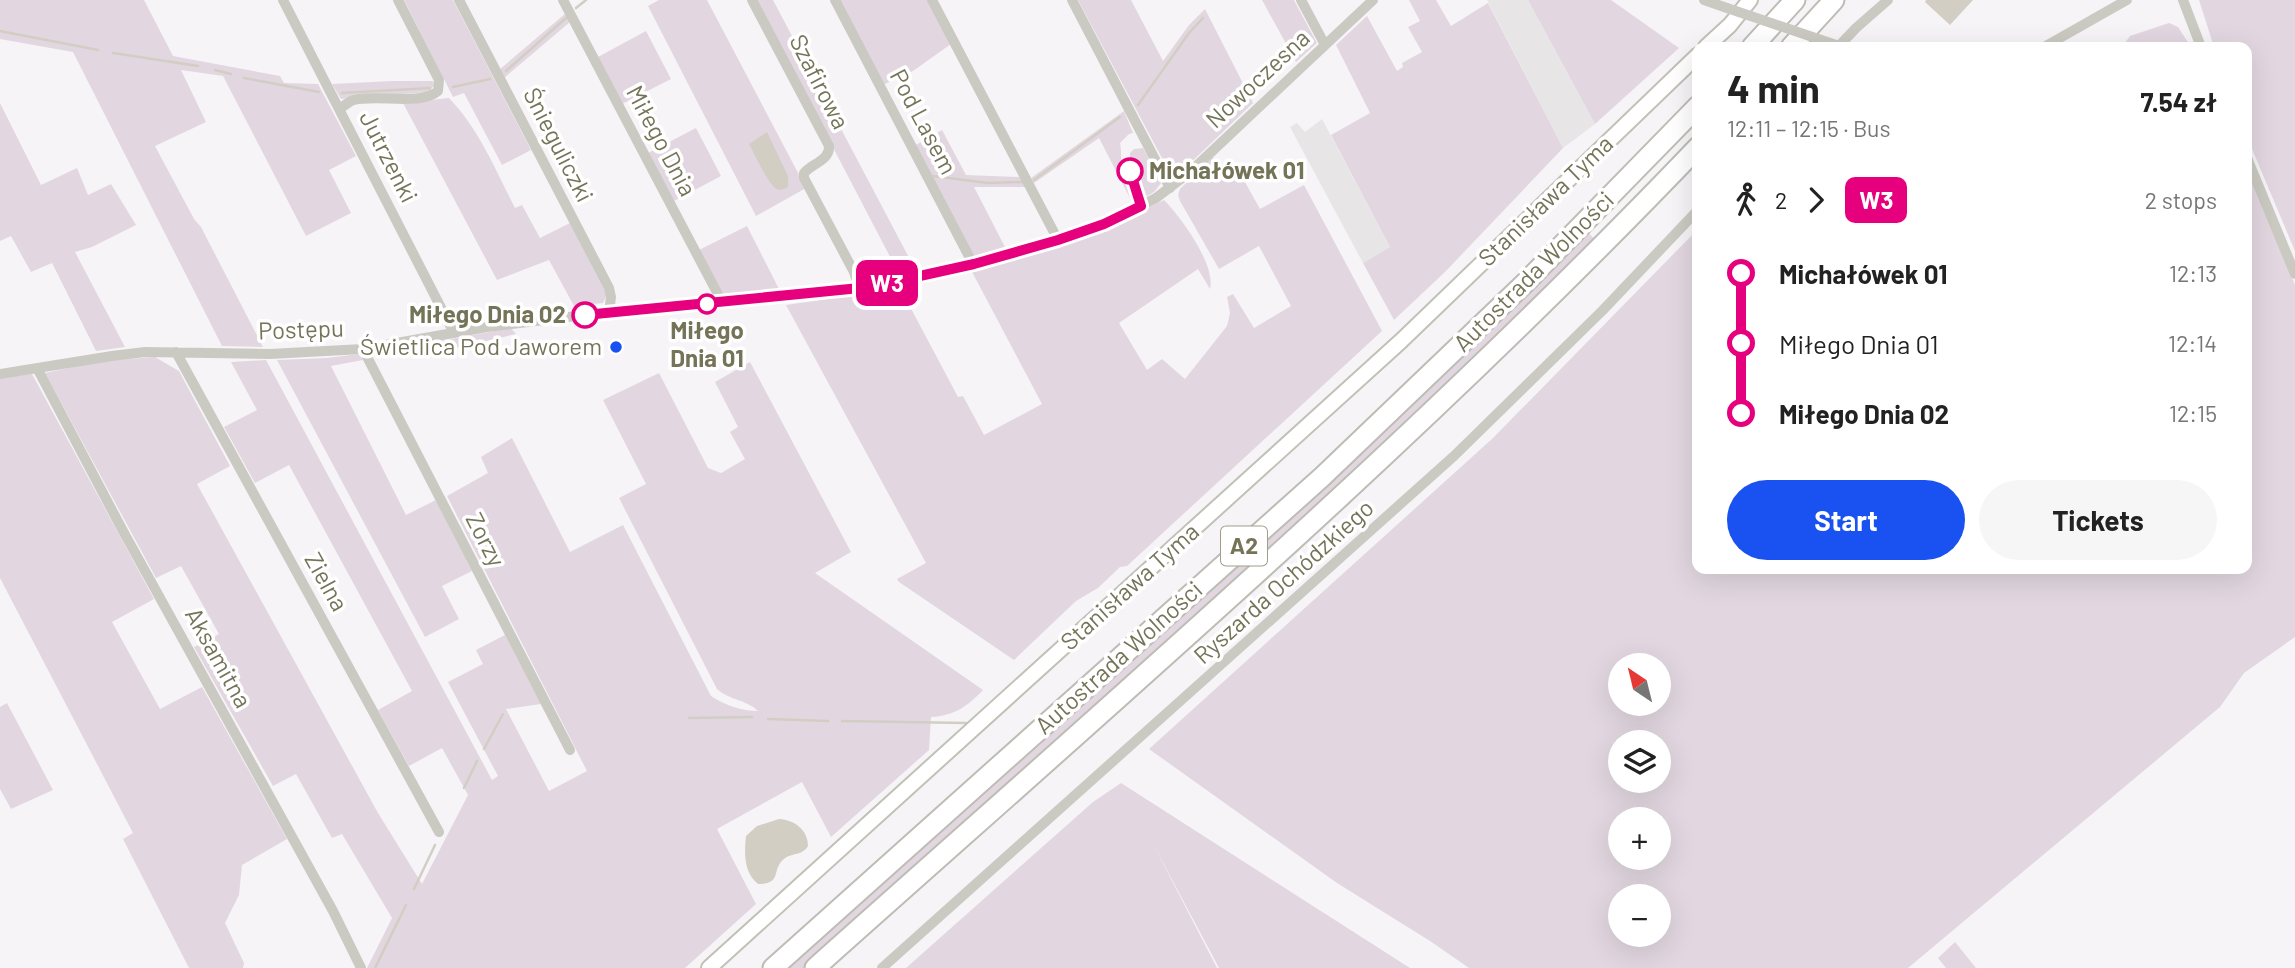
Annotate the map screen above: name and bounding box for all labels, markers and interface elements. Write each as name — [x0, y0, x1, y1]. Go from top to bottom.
street label: Nowoczesna — [1199, 23, 1315, 133]
street label: Szafirowa — [784, 29, 856, 133]
street label: Pod Lasem — [885, 64, 964, 179]
text: 4 min — [1727, 65, 1820, 111]
street label: Miłego Dnia — [621, 80, 704, 201]
street label: Śnieguliczki — [518, 82, 601, 206]
text: 7.54 zł — [2141, 86, 2217, 117]
street label: Jutrzenki — [354, 106, 425, 207]
text: 12:11 – 12:15 · Bus — [1727, 114, 1890, 142]
street label: Stanisława Tyma — [1472, 128, 1618, 271]
place label: Michałówek 01 — [1149, 155, 1305, 184]
marker: Michałówek 01 — [1117, 158, 1143, 184]
icon: walk — [1727, 181, 1765, 219]
icon: forward — [1797, 181, 1835, 219]
street label: Autostrada Wolności — [1447, 185, 1619, 357]
text: W3 — [1859, 185, 1893, 214]
text: 2 — [1775, 186, 1787, 214]
text: 2 stops — [2145, 186, 2217, 214]
text: Michałówek 01 — [1779, 258, 1947, 289]
text: 12:13 — [2169, 259, 2217, 287]
line badge: W3 — [856, 260, 918, 306]
text: W3 — [870, 268, 904, 297]
marker: Miłego Dnia 01 — [697, 294, 717, 314]
place label: Miłego Dnia 02 — [409, 299, 566, 328]
marker: Miłego Dnia 02 — [572, 302, 598, 328]
street label: Postępu — [258, 313, 344, 344]
place label: Miłego Dnia 01 — [670, 315, 744, 372]
text: Miłego Dnia 01 — [1779, 328, 1939, 359]
text: 12:14 — [2168, 329, 2217, 357]
place label: Świetlica Pod Jaworem — [360, 331, 602, 360]
marker: Świetlica Pod Jaworem — [608, 339, 624, 355]
text: Miłego Dnia 02 — [1779, 398, 1949, 429]
text: 12:15 — [2169, 399, 2217, 427]
button: Start — [1727, 480, 1965, 560]
button: Tickets — [1979, 480, 2217, 560]
street label: Ryszarda Ochódzkiego — [1187, 493, 1379, 669]
street label: Zorzy — [461, 507, 512, 571]
street label: Stanisława Tyma — [1054, 516, 1204, 656]
road number: A2 — [1221, 526, 1267, 566]
street label: Zielna — [299, 547, 355, 616]
street label: Autostrada Wolności — [1028, 574, 1208, 740]
street label: Aksamitna — [180, 602, 259, 713]
north arrow — [1608, 653, 1671, 716]
map controls — [1608, 653, 1671, 947]
button: layers — [1608, 730, 1671, 793]
button: + — [1608, 807, 1671, 870]
button: − — [1608, 884, 1671, 947]

